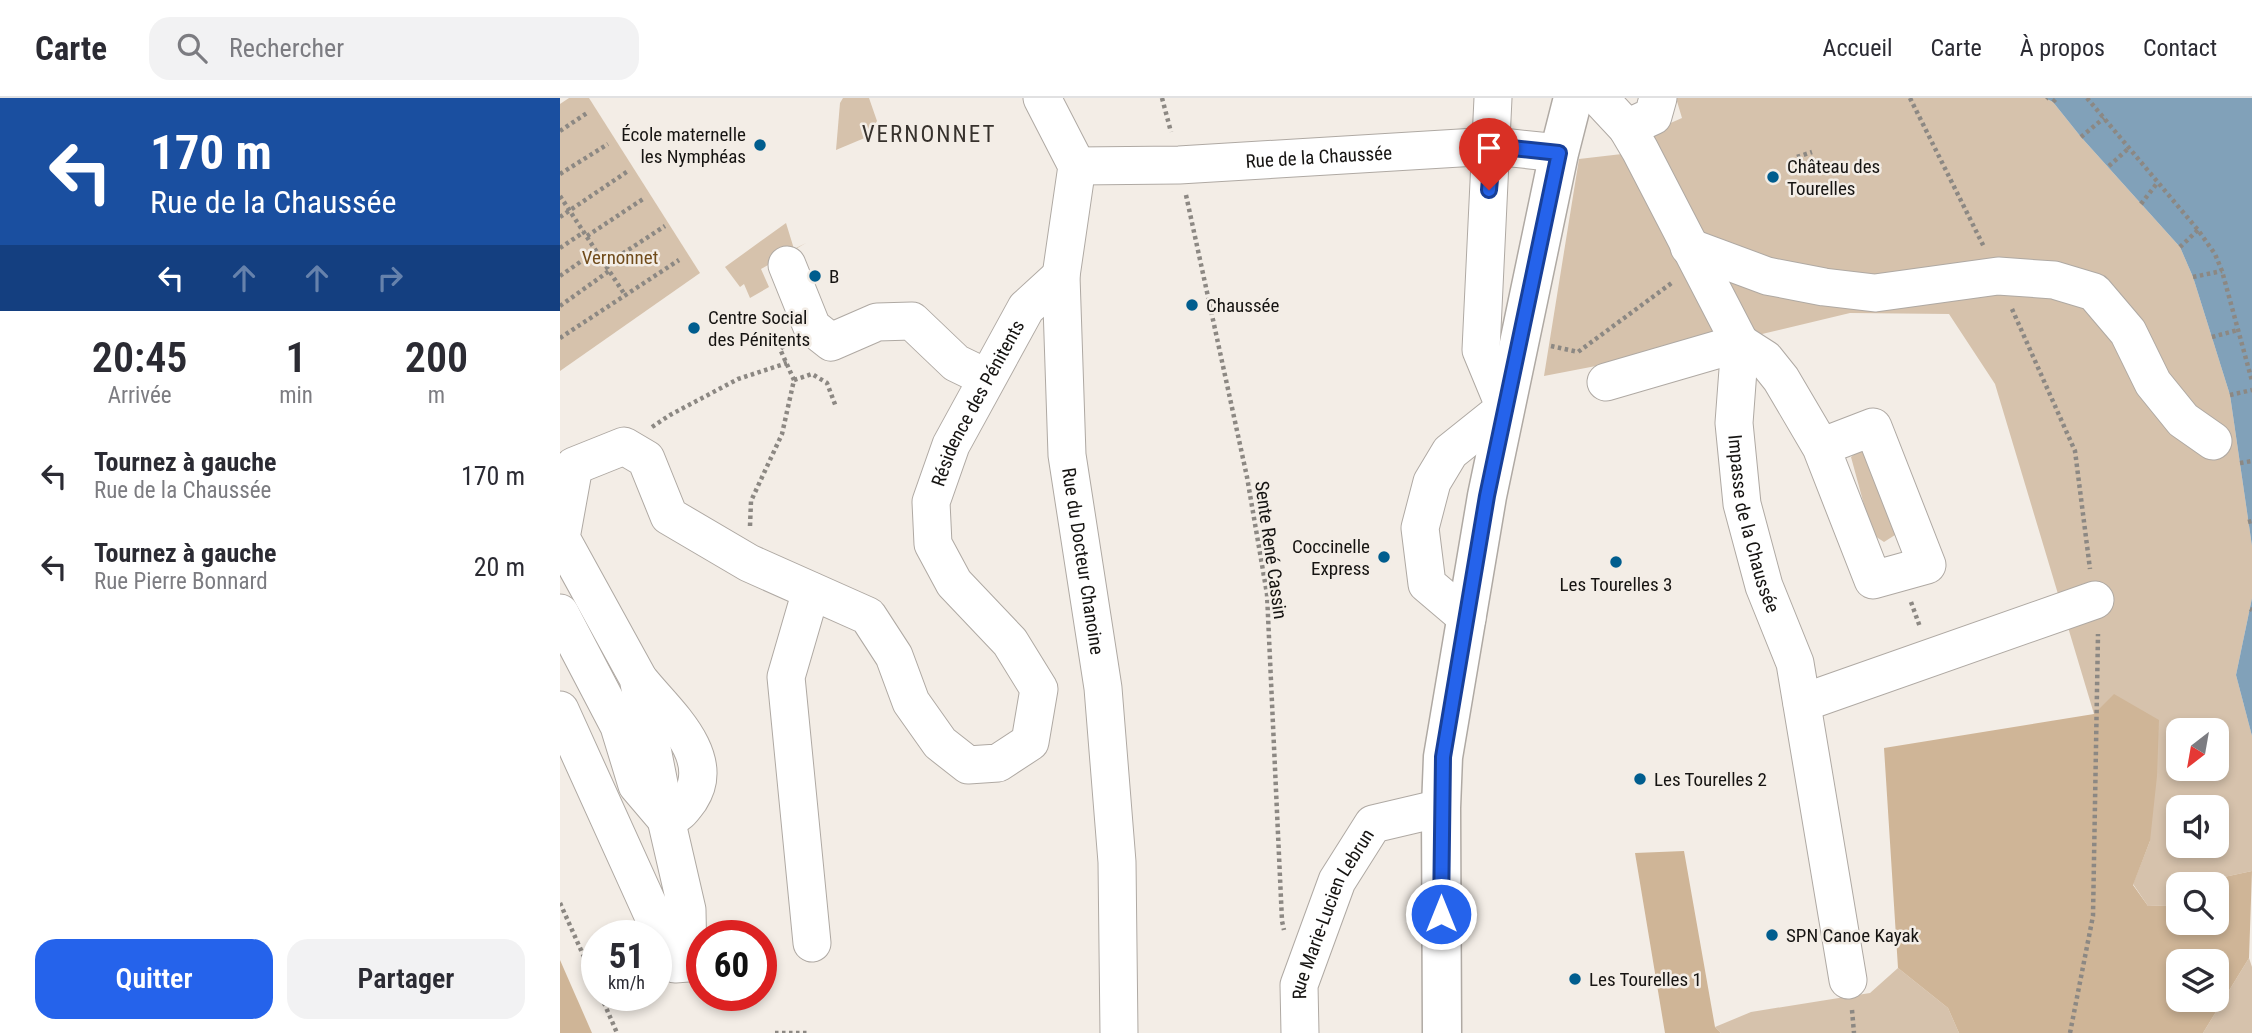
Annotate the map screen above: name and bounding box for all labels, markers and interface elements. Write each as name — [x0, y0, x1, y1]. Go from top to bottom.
search box — [149, 17, 639, 80]
text: Carte — [35, 29, 107, 68]
icon: search — [173, 29, 211, 67]
text: Rechercher — [229, 33, 344, 63]
text: Accueil — [1823, 34, 1892, 62]
text: Carte — [1930, 34, 1982, 62]
text: À propos — [2020, 34, 2105, 62]
text: Contact — [2143, 34, 2217, 62]
pin — [1459, 118, 1519, 190]
district label: VERNONNET — [862, 121, 996, 148]
place label: École maternelle les Nymphéas — [621, 123, 746, 168]
text: 170 m — [150, 124, 272, 181]
icon: left — [35, 126, 126, 217]
icon: arrive — [1470, 129, 1508, 167]
marker: École maternelle les Nymphéas — [752, 137, 768, 153]
street label: Rue de la Chaussée — [1245, 141, 1393, 172]
place label: Château des Tourelles — [1787, 155, 1880, 200]
marker: Château des Tourelles — [1765, 169, 1781, 185]
text: Rue de la Chaussée — [150, 183, 397, 221]
park label: Vernonnet — [582, 246, 658, 269]
icon: left — [152, 259, 190, 297]
icon: ahead — [225, 259, 263, 297]
icon: ahead — [298, 259, 336, 297]
icon: right — [371, 259, 409, 297]
place label: B — [829, 265, 839, 288]
marker: B — [807, 268, 823, 284]
place label: Chaussée — [1206, 294, 1279, 317]
marker: Chaussée — [1184, 297, 1200, 313]
place label: Centre Social des Pénitents — [708, 306, 810, 351]
street label: Résidence des Pénitents — [926, 316, 1029, 489]
marker: Centre Social des Pénitents — [686, 320, 702, 336]
text: 20:45 — [92, 333, 187, 382]
text: 1 — [286, 333, 307, 382]
text: 200 — [405, 333, 468, 382]
text: Arrivée — [108, 382, 172, 409]
text: min — [279, 382, 313, 409]
text: m — [428, 382, 445, 409]
street label: Impasse de la Chaussée — [1724, 434, 1785, 616]
text: Tournez à gauche — [94, 447, 276, 477]
icon: left — [35, 457, 73, 495]
text: 170 m — [461, 461, 525, 491]
street label: Rue du Docteur Chanoine — [1058, 466, 1109, 656]
text: Rue de la Chaussée — [94, 477, 271, 504]
street label: Sente René Cassin — [1250, 480, 1292, 620]
place label: Coccinelle Express — [1292, 535, 1370, 580]
text: Tournez à gauche — [94, 538, 276, 568]
icon: left — [35, 548, 73, 586]
marker: Coccinelle Express — [1376, 549, 1392, 565]
text: 20 m — [474, 552, 525, 582]
marker: Les Tourelles 3 — [1608, 554, 1624, 570]
text: Rue Pierre Bonnard — [94, 568, 268, 595]
place label: Les Tourelles 3 — [1560, 573, 1672, 596]
north arrow — [2166, 718, 2230, 780]
map controls — [2166, 718, 2229, 1012]
place label: Les Tourelles 2 — [1654, 768, 1767, 791]
marker: Les Tourelles 2 — [1632, 771, 1648, 787]
button: sound — [2166, 795, 2229, 858]
street label: Rue Marie-Lucien Lebrun — [1287, 824, 1379, 1000]
button: search — [2166, 872, 2229, 935]
position arrow — [1404, 877, 1478, 951]
speed limit sign: 60 — [686, 920, 777, 1011]
place label: SPN Canoe Kayak — [1786, 924, 1920, 947]
marker: SPN Canoe Kayak — [1764, 927, 1780, 943]
text: 51 — [609, 936, 644, 977]
button: Quitter — [35, 939, 273, 1019]
button: Partager — [287, 939, 525, 1019]
button: layers — [2166, 949, 2229, 1012]
place label: Les Tourelles 1 — [1589, 968, 1702, 991]
marker: Les Tourelles 1 — [1567, 971, 1583, 987]
text: km/h — [608, 972, 645, 993]

